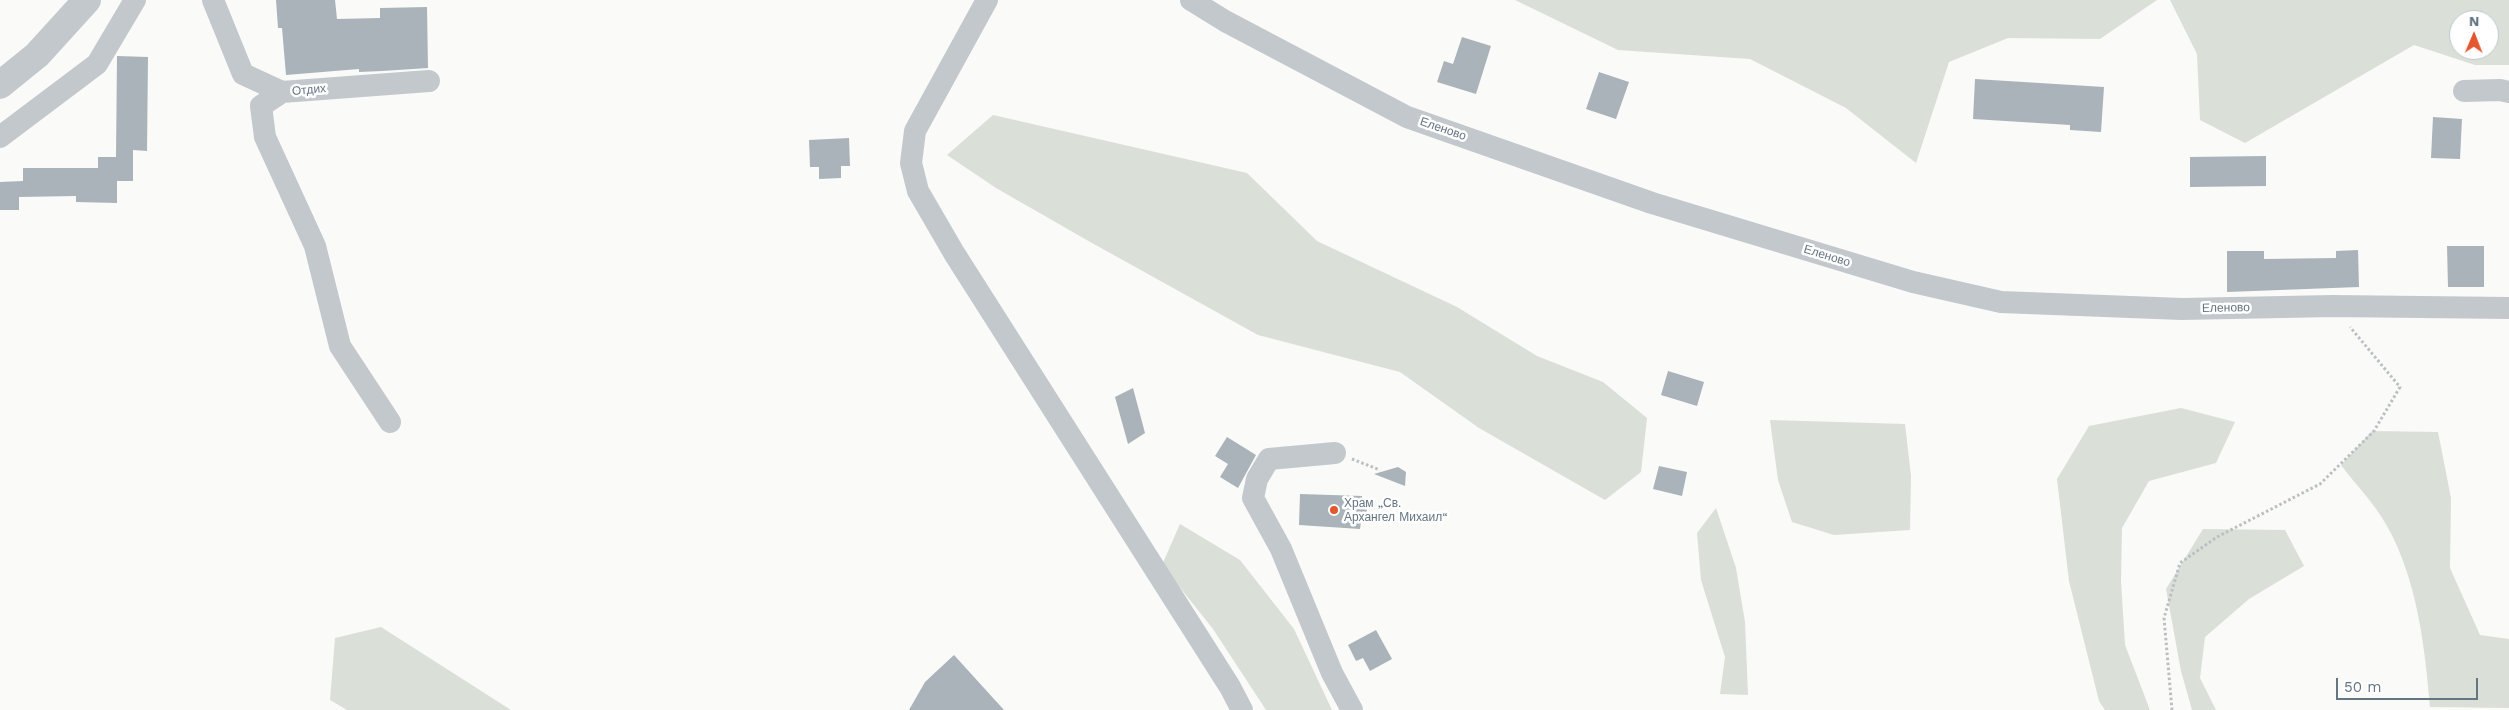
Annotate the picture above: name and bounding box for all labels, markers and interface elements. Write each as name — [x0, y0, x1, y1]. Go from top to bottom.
north arrow — [2449, 10, 2499, 60]
text: N — [2469, 13, 2480, 29]
street label: Отдих — [291, 81, 327, 99]
street label: Еленово — [1418, 114, 1468, 144]
street label: Еленово — [1802, 242, 1852, 270]
street label: Еленово — [2202, 300, 2250, 316]
place label: Храм „Св. Архангел Михаил“ — [1344, 496, 1447, 524]
marker: Храм „Св. Архангел Михаил“ — [1328, 504, 1340, 516]
scale bar — [2339, 668, 2482, 700]
text: 50 m — [2344, 678, 2381, 696]

